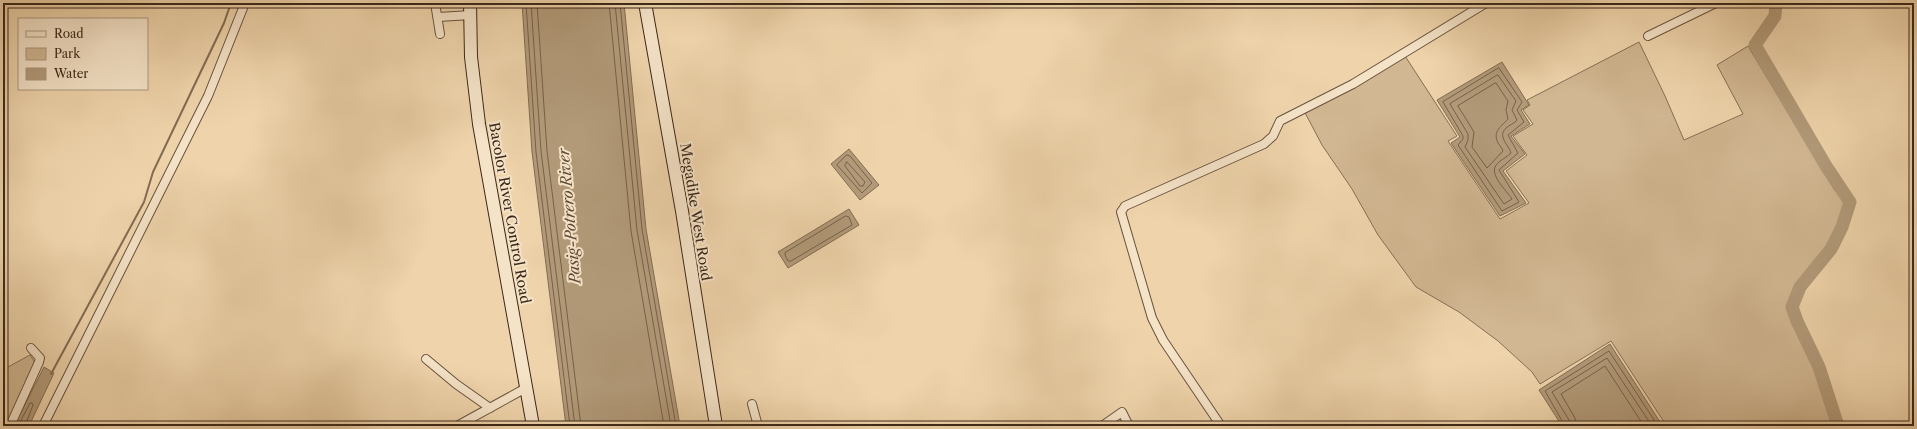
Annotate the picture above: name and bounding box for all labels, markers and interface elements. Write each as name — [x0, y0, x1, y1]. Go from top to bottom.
legend — [18, 18, 148, 90]
text: Road — [54, 26, 84, 41]
text: Park — [54, 46, 81, 61]
text: Water — [53, 66, 88, 81]
street label: Bacolor River Control Road — [485, 121, 535, 306]
street label: Megadike West Road — [676, 142, 716, 283]
water label: Pasig-Potrero River — [554, 146, 584, 286]

